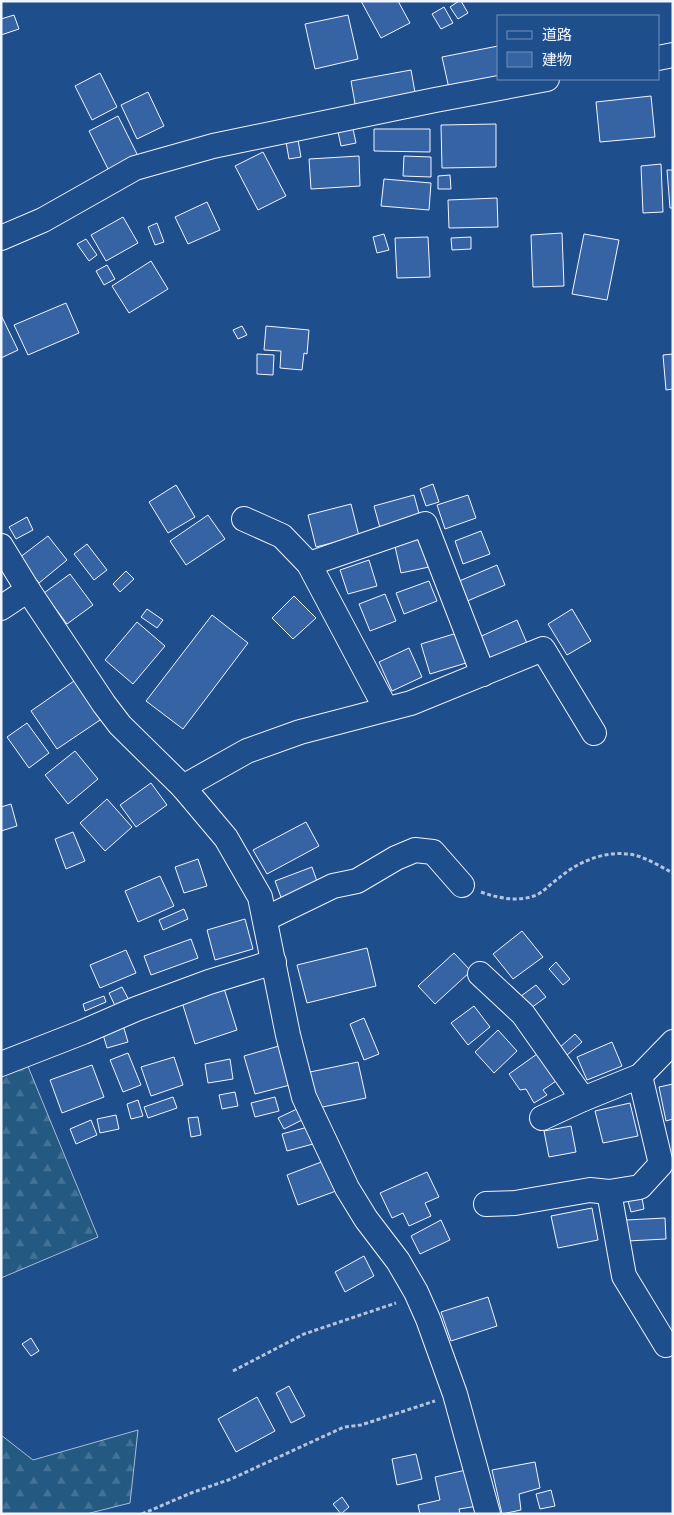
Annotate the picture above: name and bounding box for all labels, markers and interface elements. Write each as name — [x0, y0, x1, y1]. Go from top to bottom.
legend — [497, 15, 659, 80]
text: 道路 — [542, 26, 572, 44]
text: 建物 — [542, 51, 572, 69]

